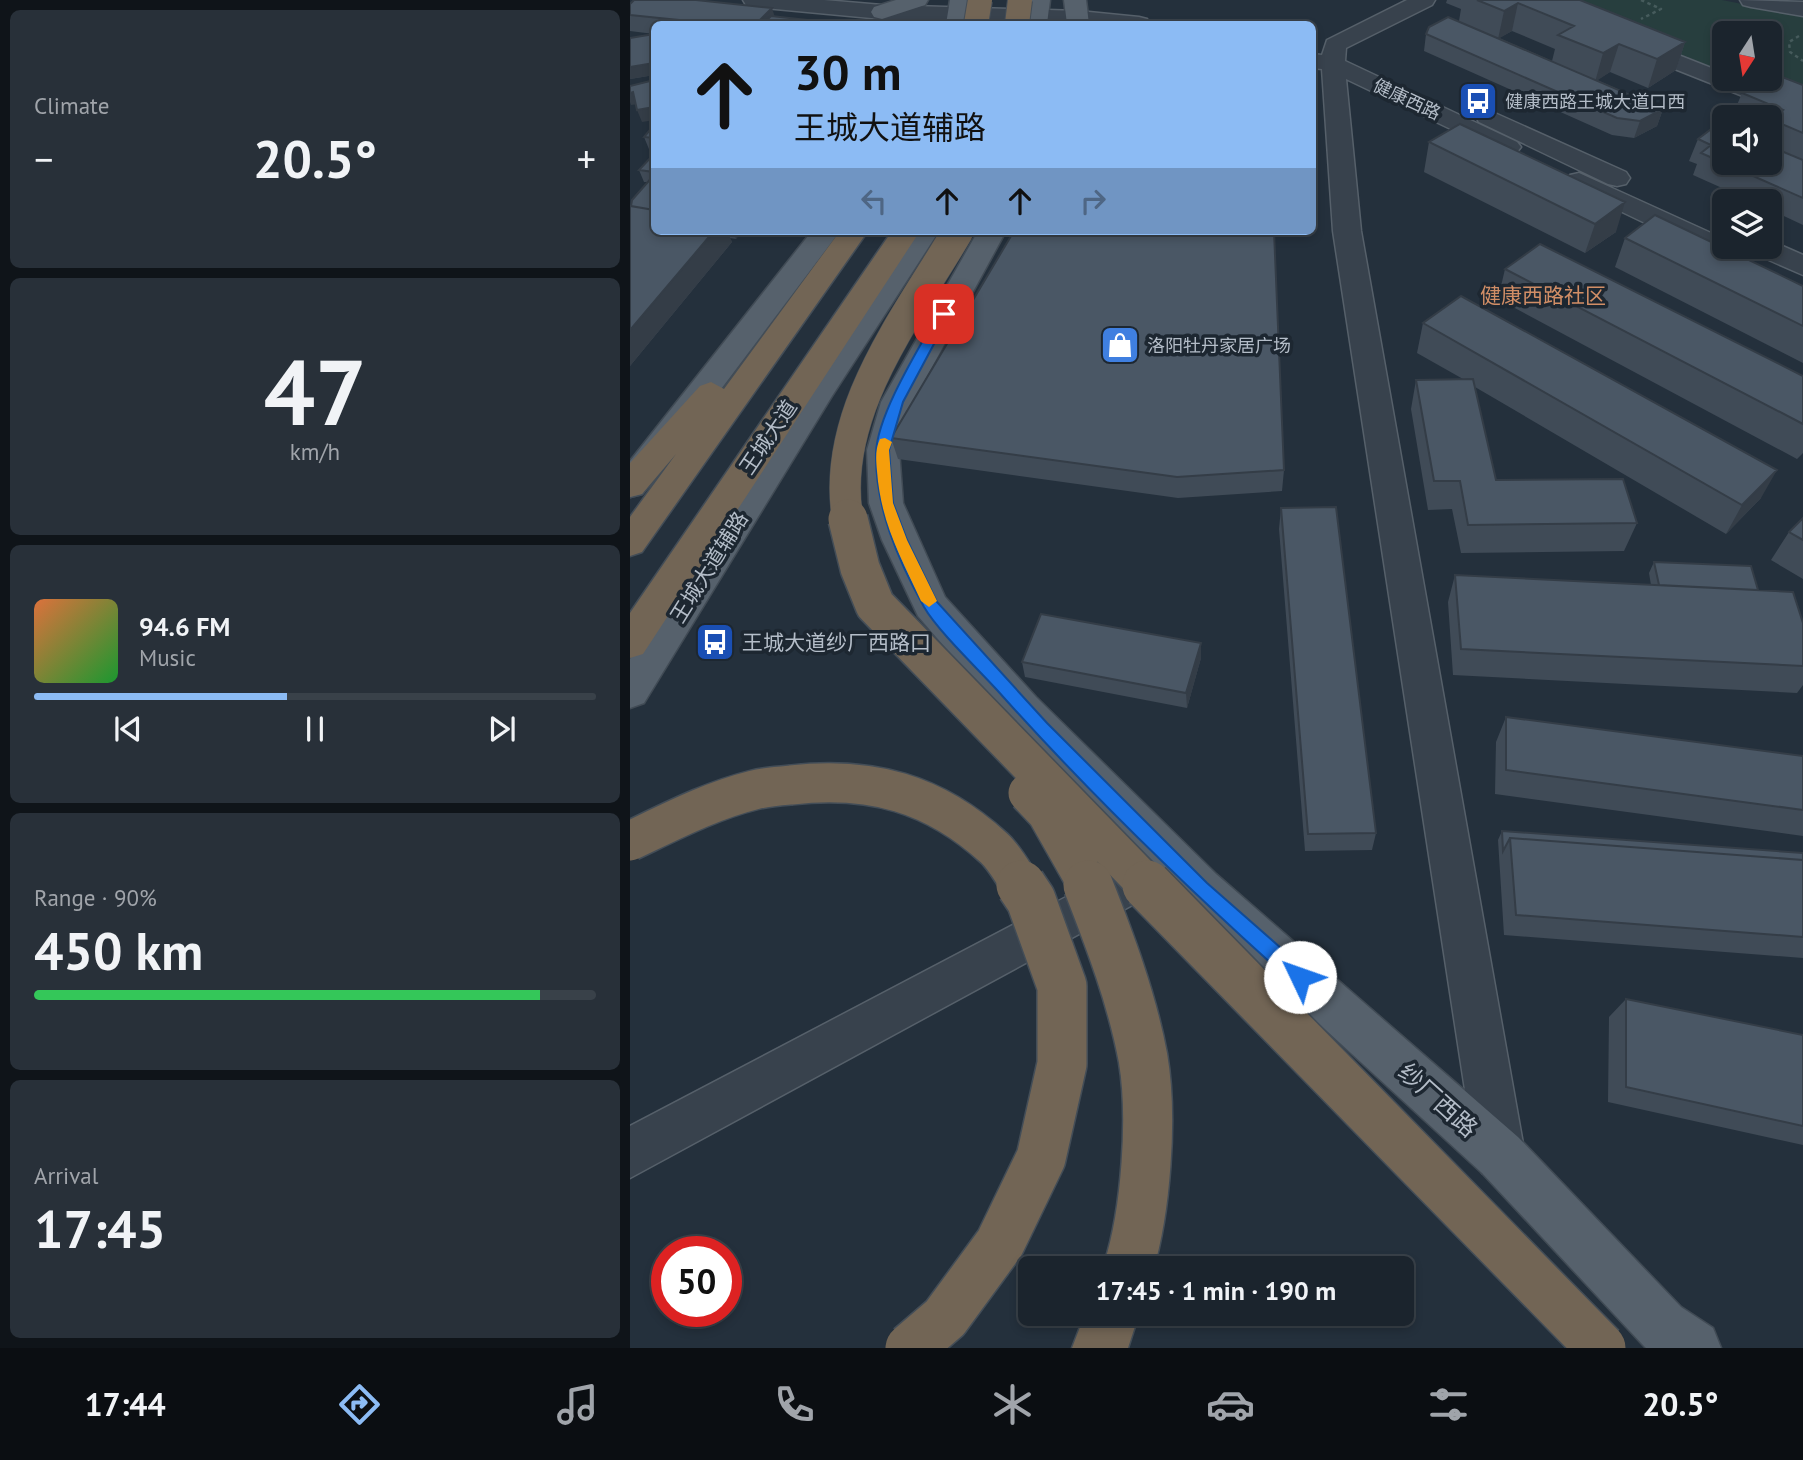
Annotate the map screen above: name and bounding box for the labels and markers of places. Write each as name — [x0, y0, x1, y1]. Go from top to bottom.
bus stop icon: 健康西路王城大道口西 — [1457, 80, 1499, 122]
place label: 健康西路王城大道口西 — [1505, 90, 1685, 113]
pin — [914, 284, 974, 344]
shop icon: 洛阳牡丹家居广场 — [1099, 324, 1141, 366]
place label: 洛阳牡丹家居广场 — [1147, 334, 1291, 357]
bus stop icon: 王城大道纱厂西路口 — [694, 621, 736, 663]
place label: 王城大道纱厂西路口 — [742, 629, 931, 656]

